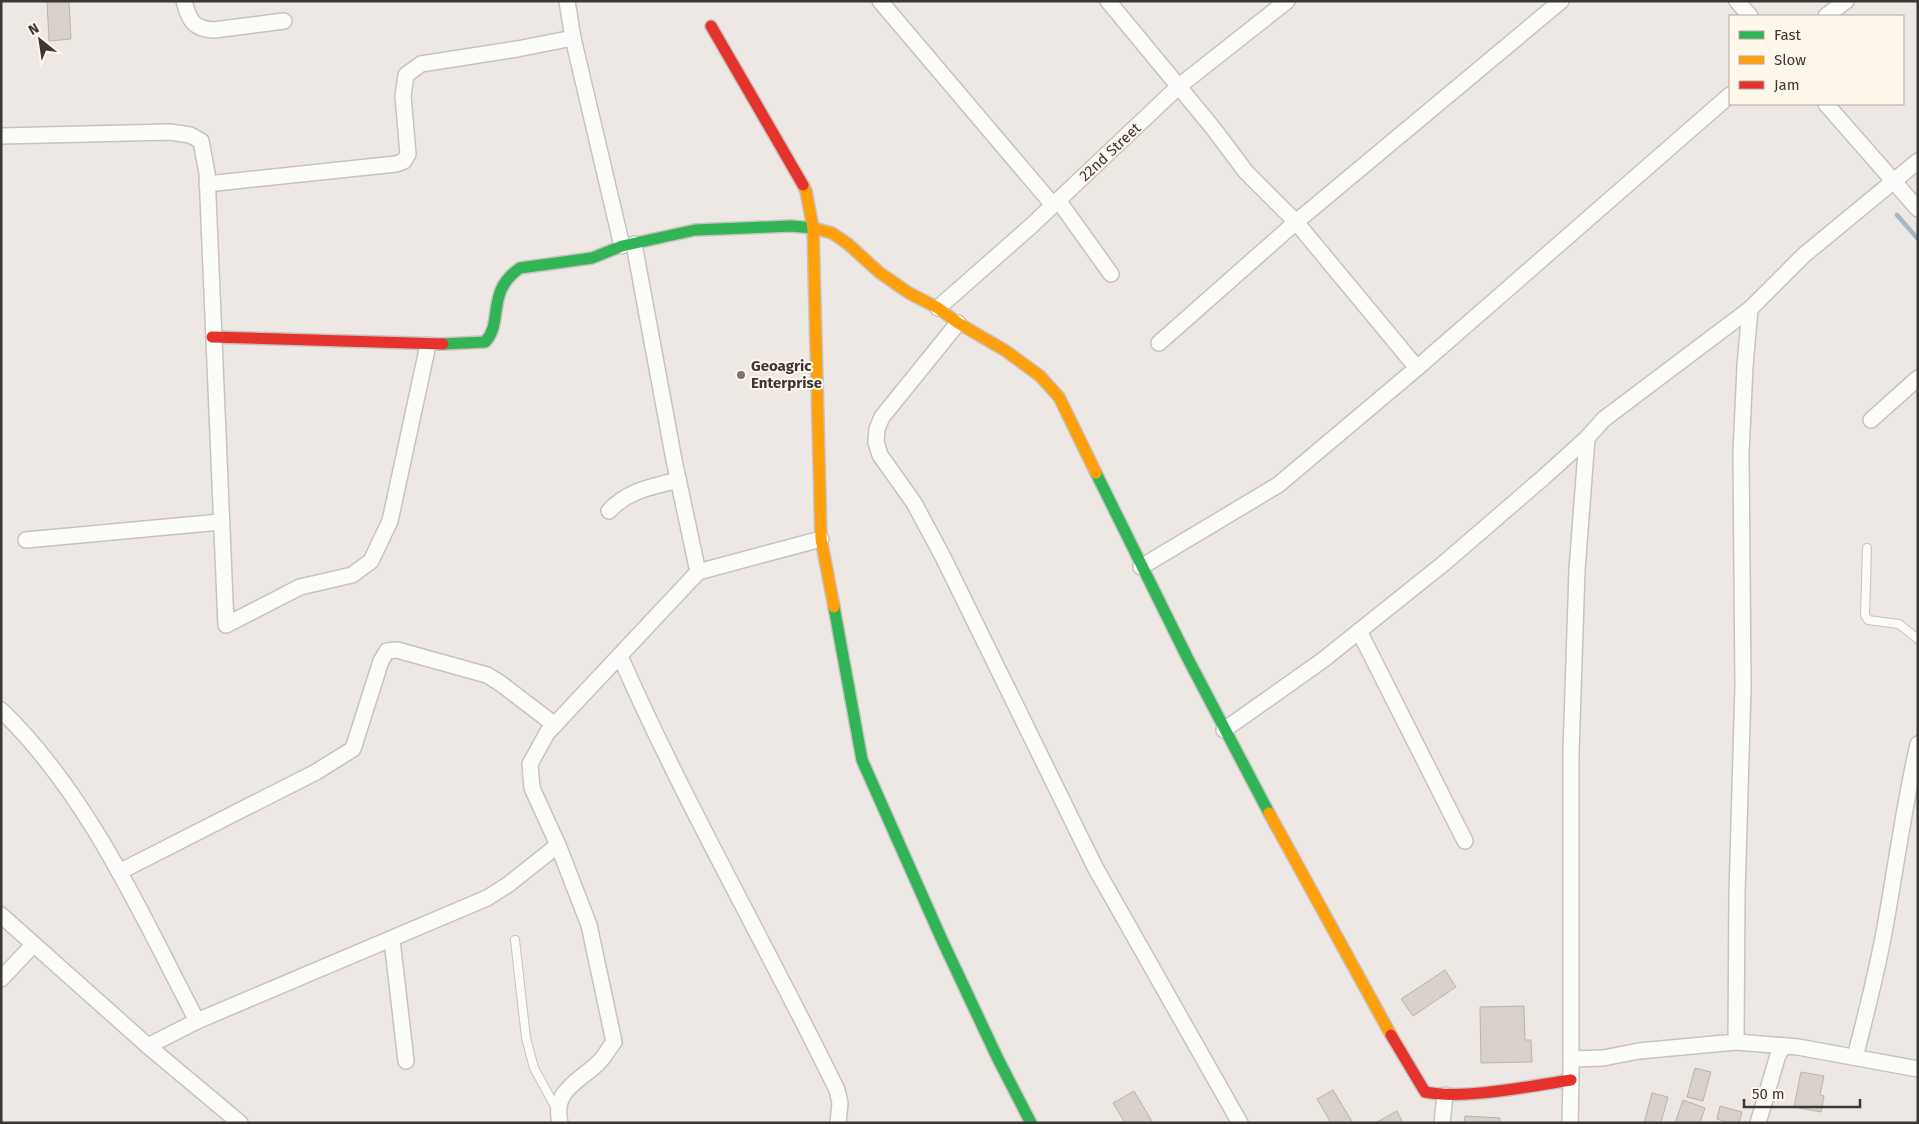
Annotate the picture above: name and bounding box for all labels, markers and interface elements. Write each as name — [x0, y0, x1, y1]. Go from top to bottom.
north arrow — [15, 15, 65, 65]
legend — [1729, 15, 1904, 105]
text: N — [25, 19, 42, 39]
text: Fast — [1774, 26, 1801, 44]
text: Slow — [1774, 51, 1806, 69]
text: Jam — [1774, 76, 1800, 94]
street label: 22nd Street — [1076, 119, 1145, 185]
place label: Geoagric Enterprise — [751, 357, 822, 392]
marker: Geoagric Enterprise — [735, 369, 747, 381]
scale bar — [1744, 1076, 1860, 1108]
text: 50 m — [1752, 1085, 1785, 1103]

